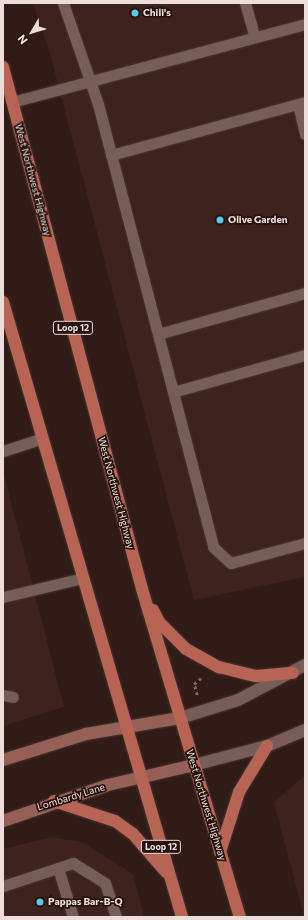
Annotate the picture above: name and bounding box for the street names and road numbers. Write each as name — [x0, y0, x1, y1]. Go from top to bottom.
street label: West Northwest Highway — [12, 123, 54, 237]
road number: Loop 12 — [52, 321, 94, 335]
street label: West Northwest Highway — [95, 436, 137, 550]
street label: West Northwest Highway — [183, 748, 229, 862]
street label: Lombardy Lane — [36, 781, 106, 813]
road number: Loop 12 — [140, 840, 182, 854]

